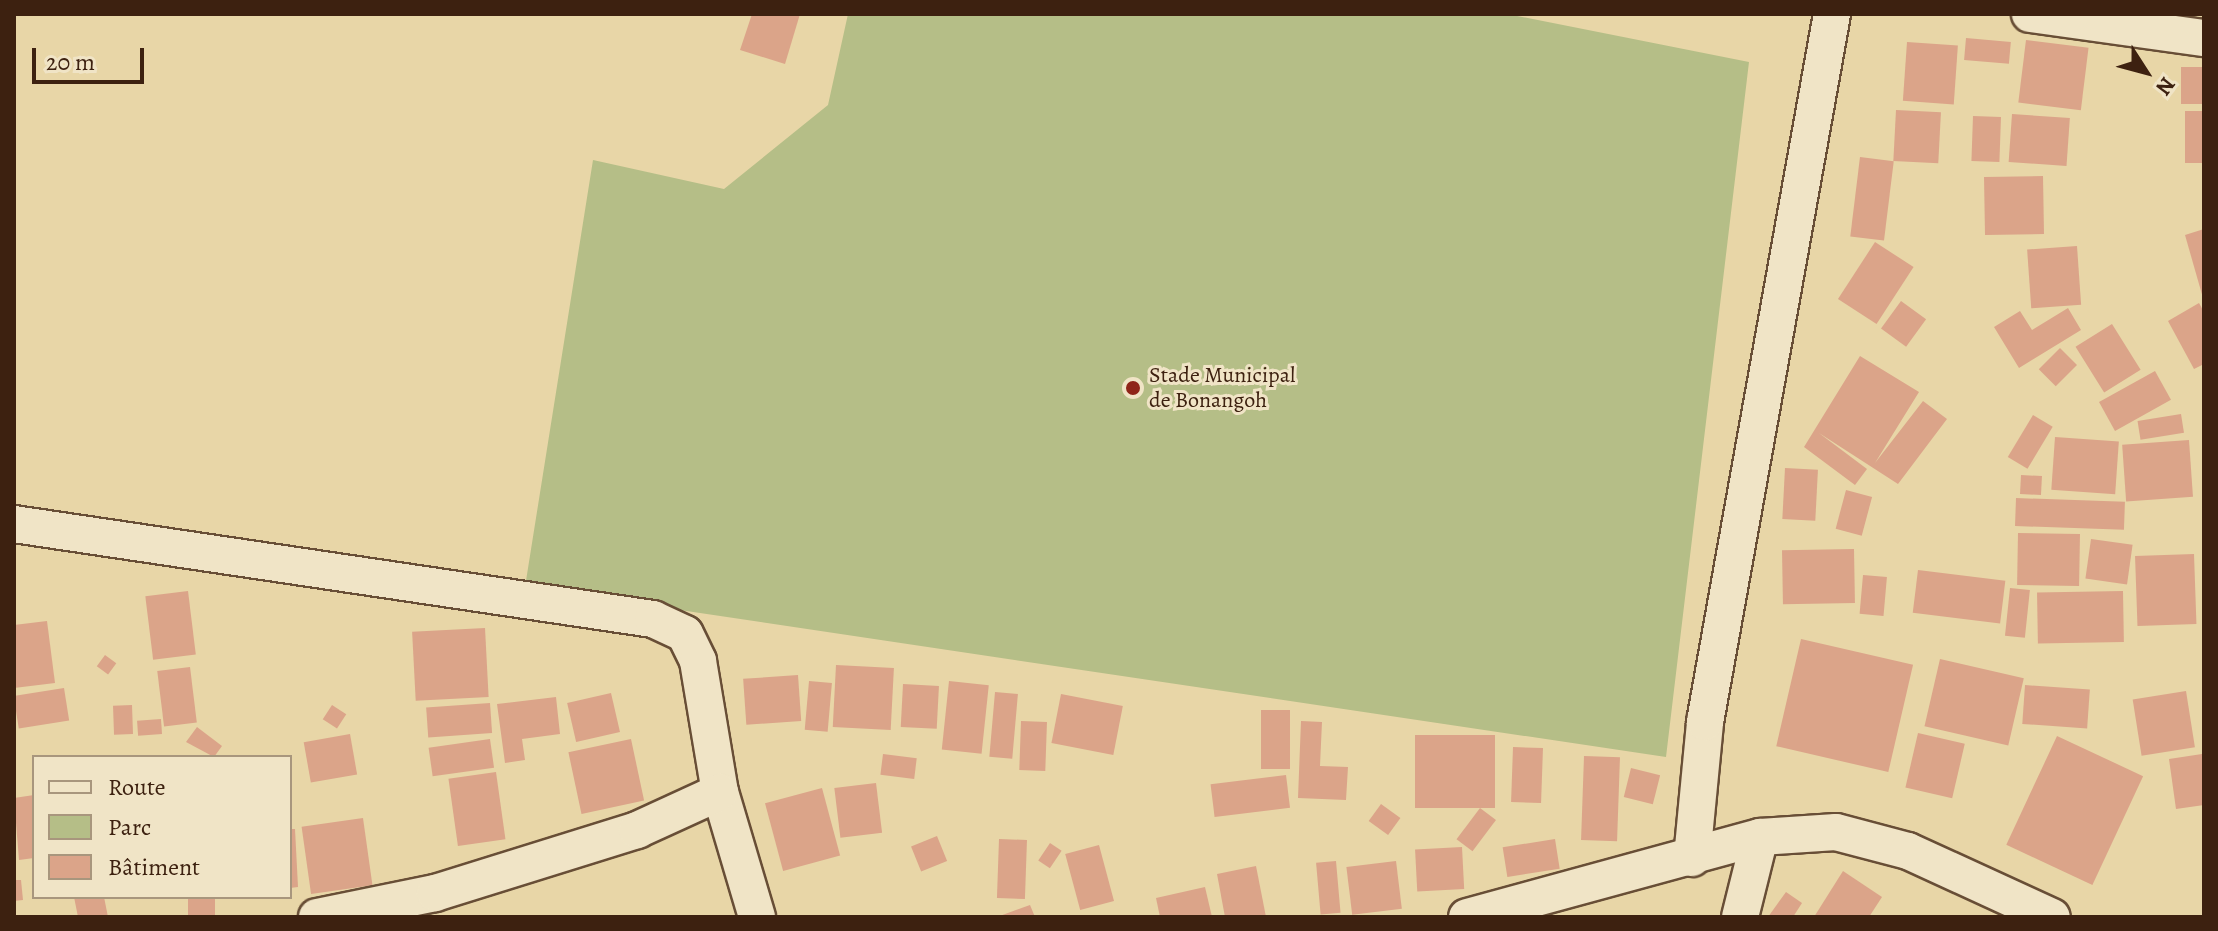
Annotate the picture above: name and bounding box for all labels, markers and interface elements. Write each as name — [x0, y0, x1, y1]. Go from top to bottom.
scale bar — [36, 32, 148, 82]
north arrow — [2106, 32, 2186, 112]
text: 20 m — [46, 46, 95, 78]
text: N — [2149, 71, 2182, 101]
place label: Stade Municipal de Bonangoh — [1149, 362, 1295, 414]
marker: Stade Municipal de Bonangoh — [1124, 379, 1142, 397]
legend — [32, 755, 292, 899]
text: Route — [108, 771, 166, 803]
text: Parc — [108, 811, 151, 843]
text: Bâtiment — [108, 851, 200, 883]

